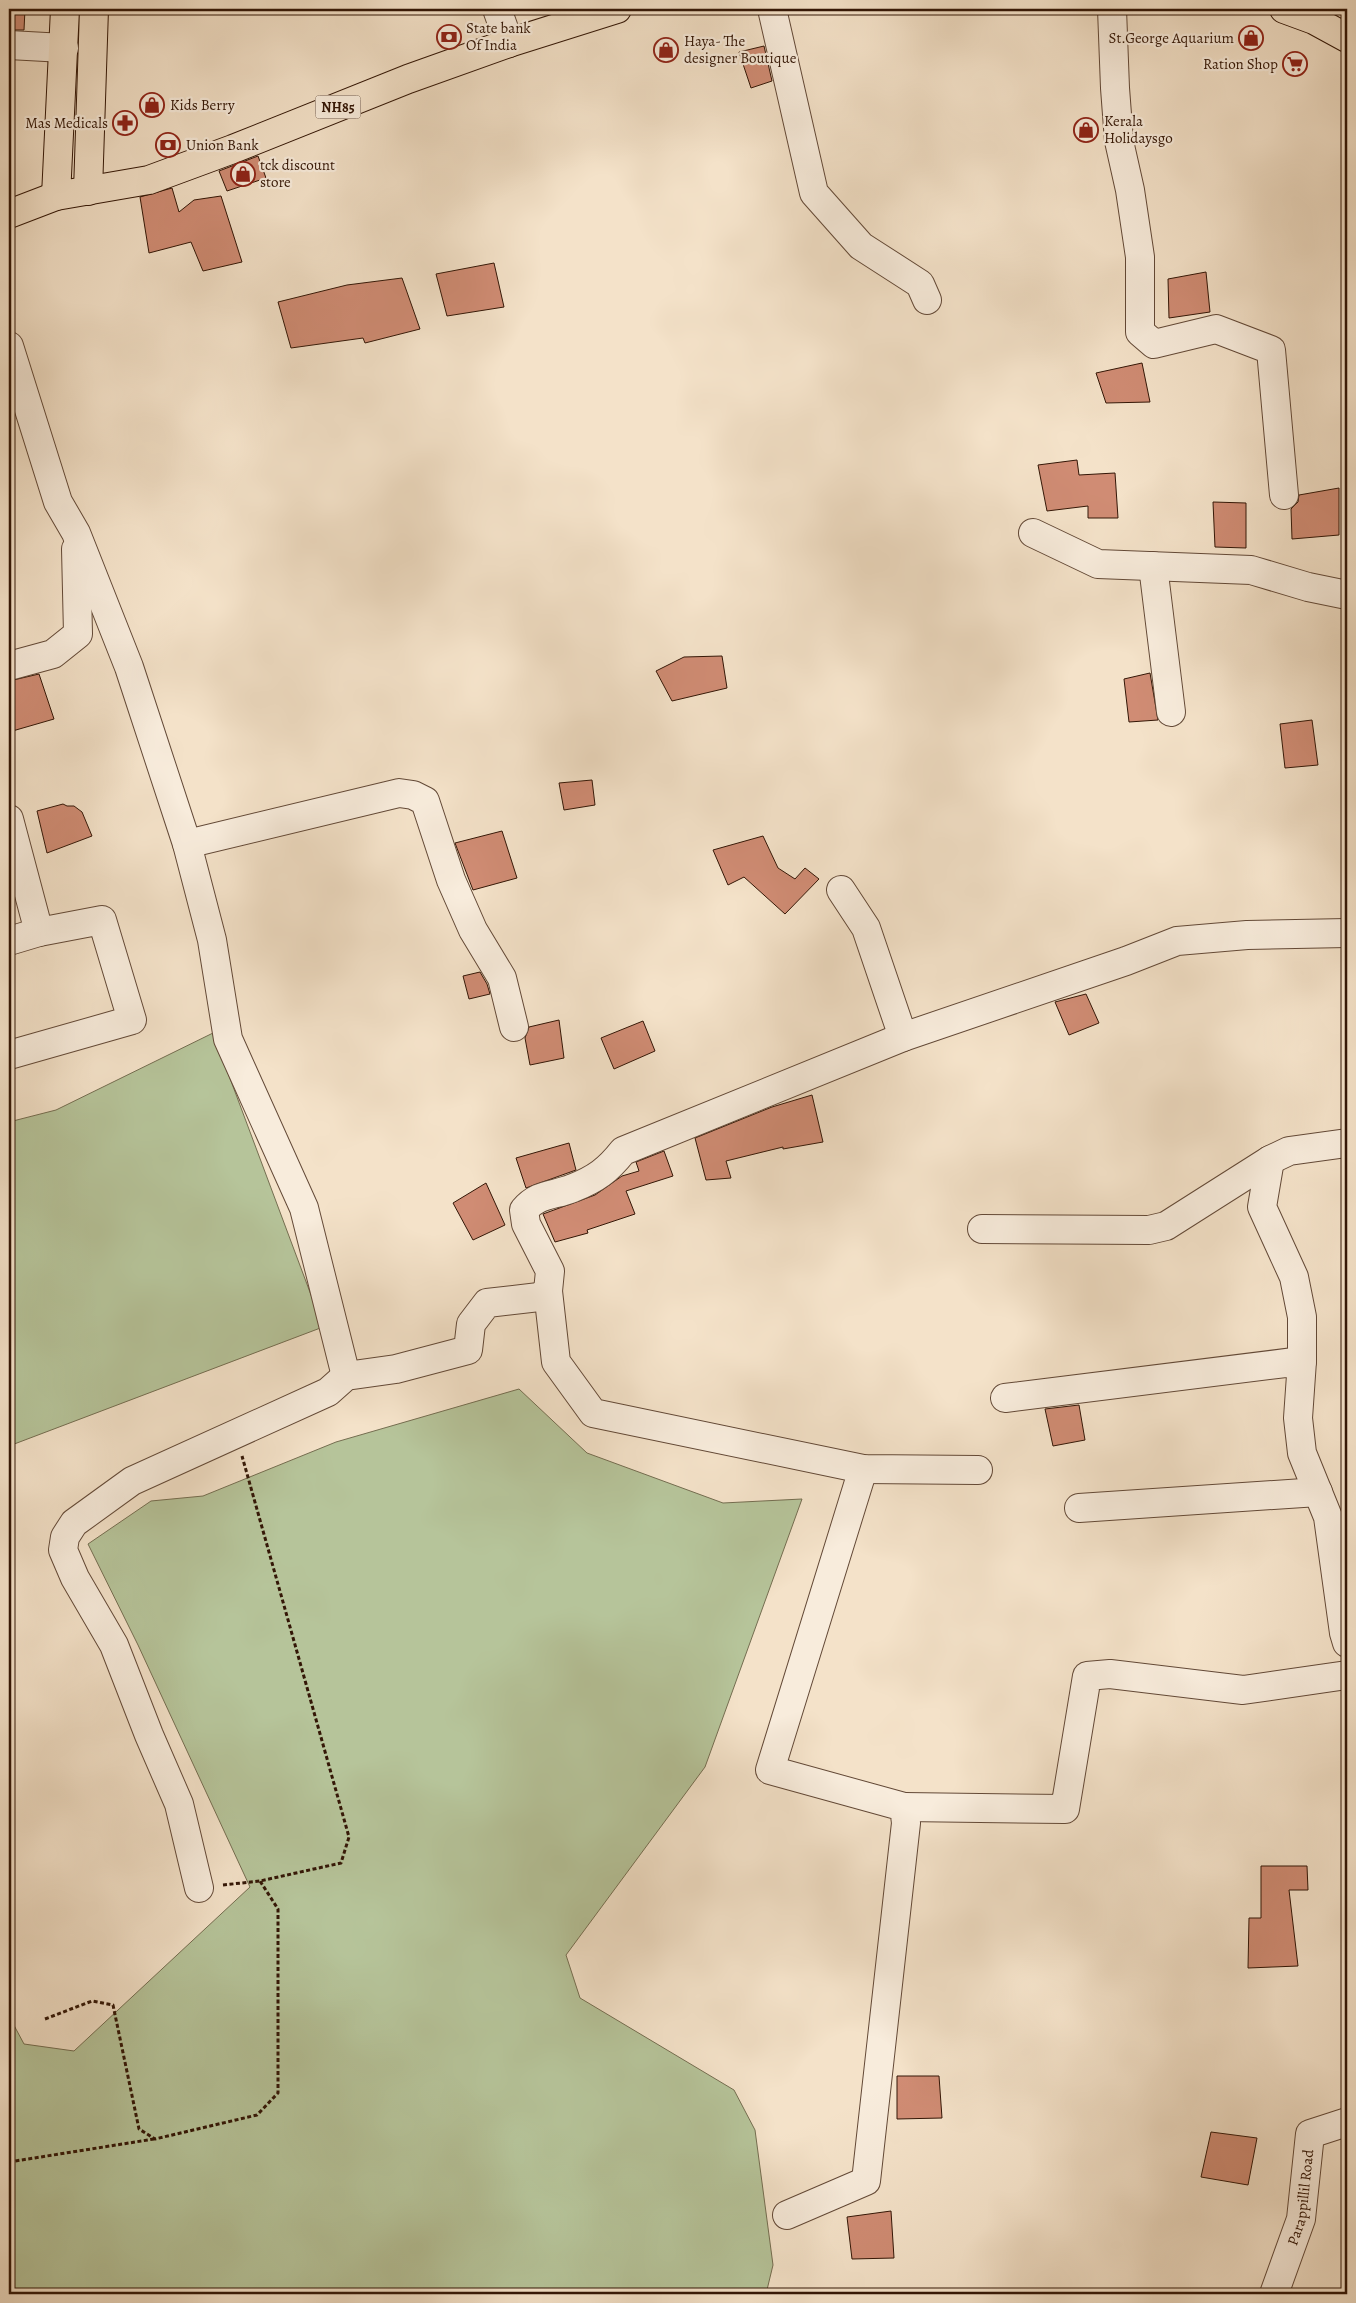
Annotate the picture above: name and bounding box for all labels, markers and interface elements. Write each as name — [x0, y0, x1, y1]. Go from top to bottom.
place label: State bank Of India — [466, 18, 531, 55]
bank icon: State bank Of India — [436, 24, 462, 50]
shop icon: St.George Aquarium — [1238, 25, 1264, 51]
place label: St.George Aquarium — [1108, 28, 1235, 48]
place label: Haya- The designer Boutique — [684, 31, 797, 68]
shop icon: Haya- The designer Boutique — [653, 37, 679, 63]
supermarket icon: Ration Shop — [1282, 51, 1308, 77]
place label: Ration Shop — [1203, 54, 1278, 74]
shop icon: Kids Berry — [139, 92, 165, 118]
place label: Kids Berry — [170, 95, 235, 115]
road number: NH85 — [316, 95, 360, 118]
pharmacy icon: Mas Medicals — [112, 110, 138, 136]
place label: Kerala Holidaysgo — [1104, 111, 1173, 148]
place label: Mas Medicals — [25, 113, 108, 133]
shop icon: Kerala Holidaysgo — [1073, 117, 1099, 143]
bank icon: Union Bank — [155, 132, 181, 158]
place label: Union Bank — [186, 135, 259, 155]
place label: tck discount store — [260, 155, 335, 192]
shop icon: tck discount store — [230, 161, 256, 187]
street label: Parappillil Road — [1282, 2148, 1318, 2248]

